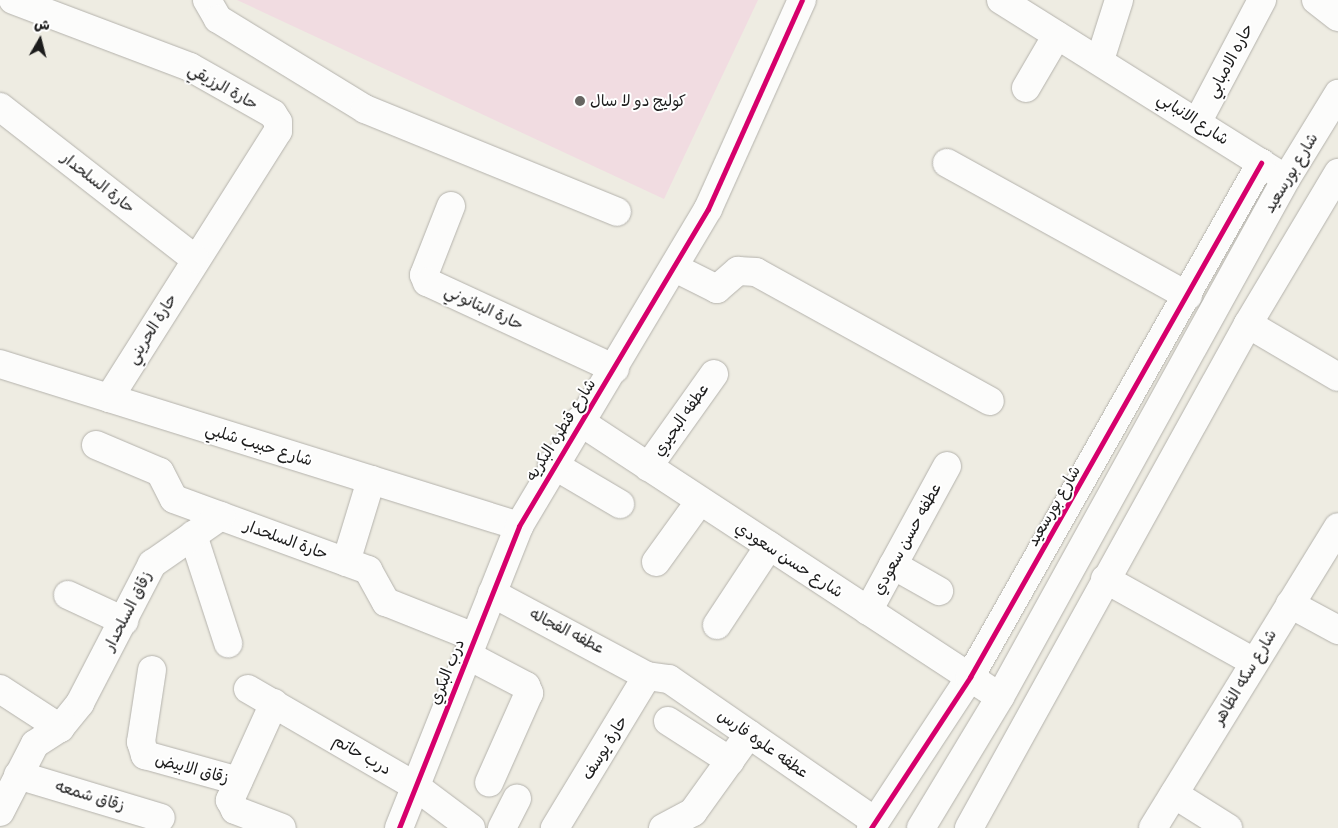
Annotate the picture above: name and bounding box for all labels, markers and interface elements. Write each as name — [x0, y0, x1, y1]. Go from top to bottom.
north arrow — [15, 15, 65, 65]
text: ش — [33, 15, 51, 34]
street label: حاره الامبابي — [1203, 21, 1257, 101]
street label: حارة الرزيقي — [185, 60, 261, 114]
street label: شارع الانبابي — [1154, 89, 1232, 149]
place label: كوليج دو لا سال — [590, 91, 686, 111]
marker: كوليج دو لا سال — [574, 95, 586, 107]
street label: شارع بورسعيد — [1260, 129, 1322, 217]
street label: حارة السلحدار — [57, 148, 139, 218]
street label: حارة البتانوني — [441, 281, 527, 335]
street label: حارة الحريني — [123, 290, 181, 368]
street label: شارع قنطره البكريه — [522, 375, 600, 485]
street label: عطفه البحيري — [649, 380, 713, 460]
street label: شارع حبيب شلبي — [203, 420, 315, 470]
street label: شارع بورسعيد — [1023, 462, 1085, 550]
street label: عطفه حسن سعودي — [868, 480, 946, 598]
street label: حارة السلحدار — [241, 516, 331, 564]
street label: شارع حسن سعودي — [731, 518, 847, 602]
street label: زقاق السلحدار — [100, 568, 156, 654]
street label: عطفه الفجاله — [527, 604, 607, 658]
street label: شارع سكه الظاهر — [1209, 626, 1281, 728]
street label: درب البكري — [425, 636, 469, 708]
street label: عطفه علوه فارس — [714, 706, 812, 782]
street label: حارة يوسف — [578, 712, 632, 784]
street label: درب حاتم — [330, 731, 394, 779]
street label: زقاق الابيض — [153, 750, 231, 788]
street label: زقاق شمعه — [53, 776, 127, 816]

